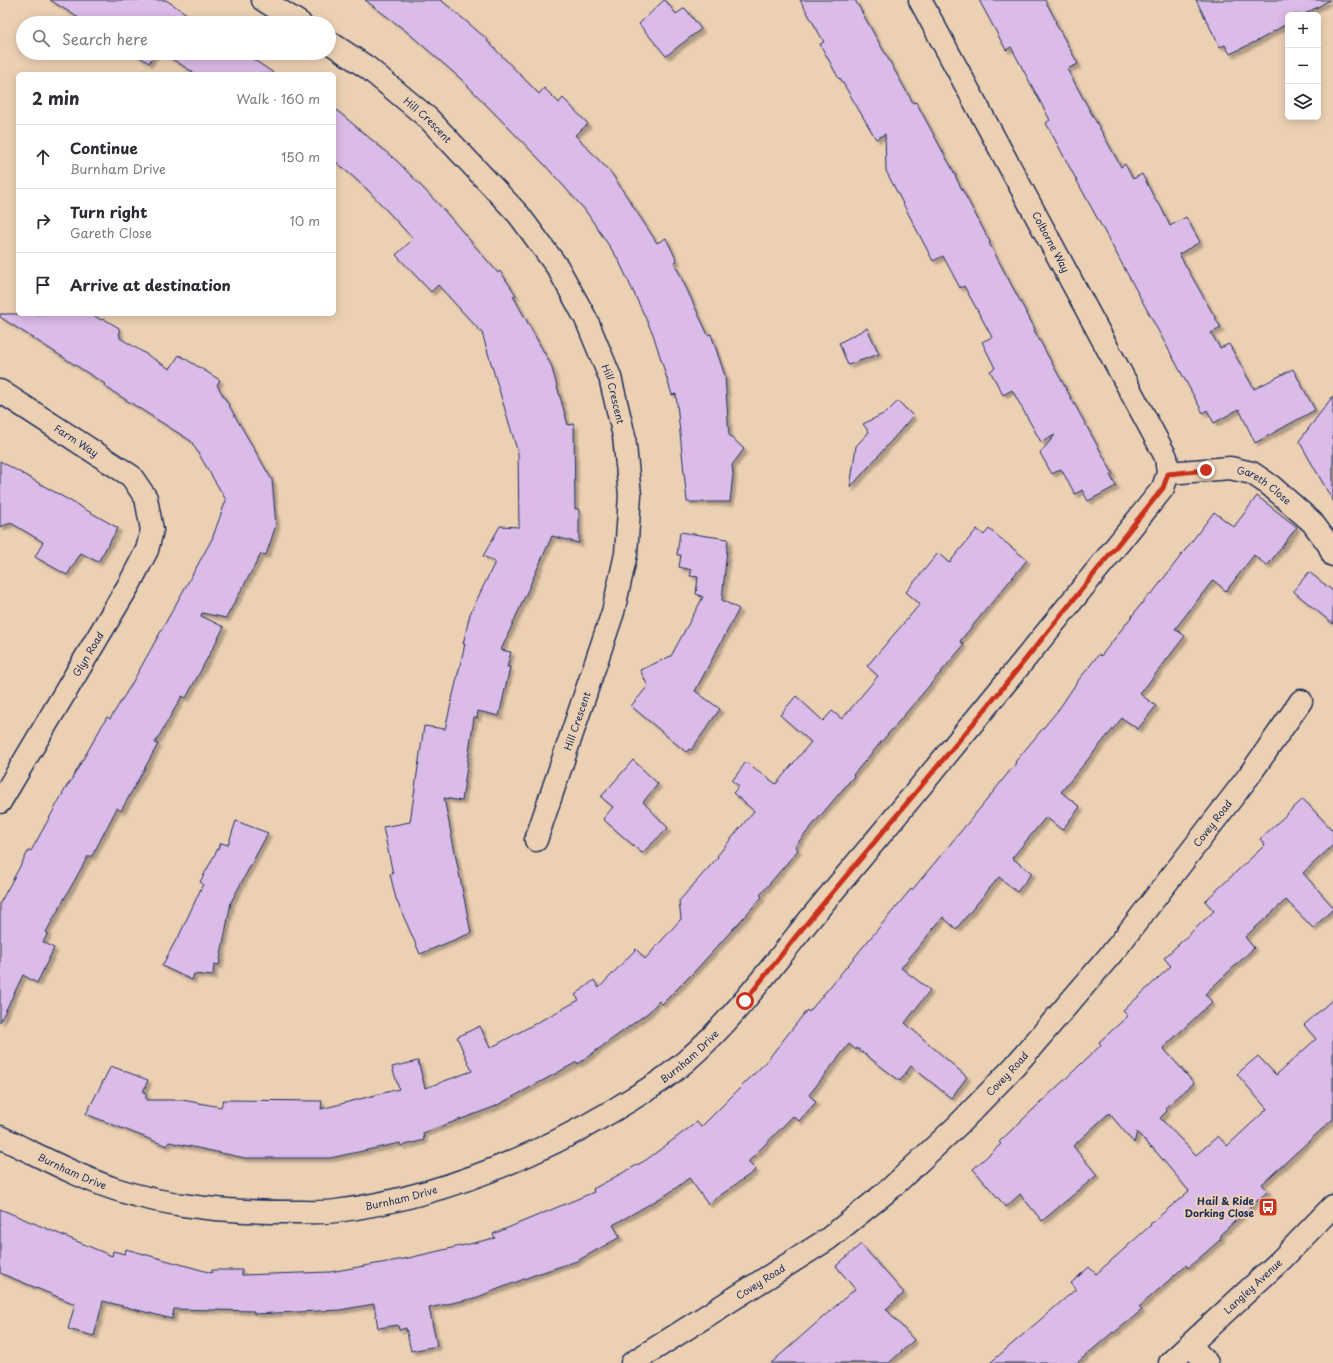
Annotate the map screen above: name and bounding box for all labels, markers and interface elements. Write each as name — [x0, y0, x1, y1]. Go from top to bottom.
map controls — [1285, 12, 1321, 120]
button: + — [1285, 12, 1321, 48]
search box — [16, 16, 336, 60]
icon: search — [30, 27, 52, 49]
text: Search here — [62, 27, 148, 50]
button: − — [1285, 48, 1321, 84]
button: layers — [1285, 84, 1321, 120]
text: 2 min — [32, 85, 79, 111]
text: Walk · 160 m — [237, 89, 320, 108]
street label: Hill Crescent — [401, 93, 456, 146]
text: Continue — [70, 136, 138, 159]
icon: ahead — [32, 146, 54, 168]
text: 150 m — [281, 147, 320, 166]
text: Burnham Drive — [70, 159, 166, 178]
text: Turn right — [70, 200, 147, 223]
street label: Colborne Way — [1029, 208, 1074, 275]
icon: right — [32, 210, 54, 232]
text: 10 m — [290, 211, 320, 230]
text: Gareth Close — [70, 223, 152, 242]
text: Arrive at destination — [70, 273, 231, 296]
icon: arrive — [32, 274, 54, 296]
street label: Hill Crescent — [598, 362, 629, 425]
street label: Farm Way — [51, 420, 102, 460]
route end — [1197, 461, 1215, 479]
street label: Gareth Close — [1235, 462, 1295, 508]
street label: Glyn Road — [68, 628, 107, 679]
street label: Hill Crescent — [559, 689, 594, 752]
street label: Covey Road — [1189, 796, 1235, 850]
route start — [736, 992, 754, 1010]
street label: Burnham Drive — [657, 1026, 722, 1086]
street label: Covey Road — [982, 1048, 1031, 1099]
street label: Burnham Drive — [36, 1149, 109, 1193]
street label: Burnham Drive — [364, 1181, 439, 1213]
place label: Hail & Ride Dorking Close — [1185, 1193, 1255, 1220]
bus stop icon: Hail & Ride Dorking Close — [1257, 1196, 1279, 1218]
street label: Langley Avenue — [1220, 1254, 1286, 1317]
street label: Covey Road — [733, 1260, 788, 1303]

